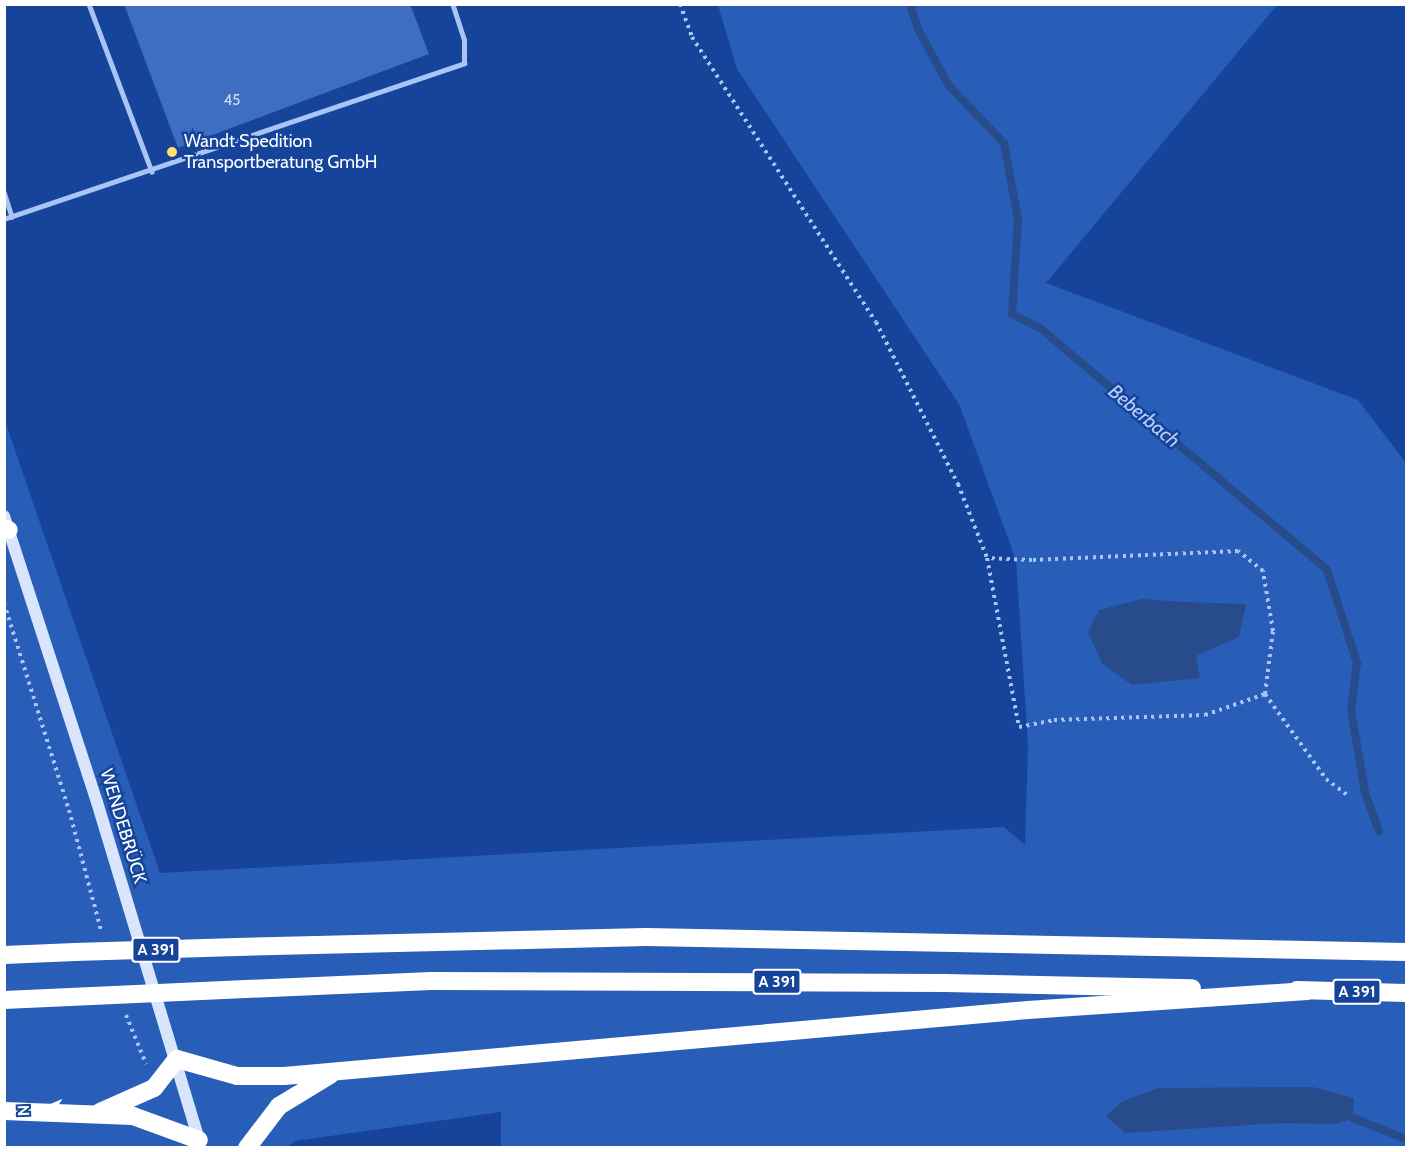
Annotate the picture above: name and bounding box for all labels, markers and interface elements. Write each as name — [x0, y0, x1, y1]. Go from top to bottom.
house number: 45 — [224, 92, 240, 110]
place label: Wandt Spedition Transportberatung GmbH — [184, 131, 377, 174]
marker: Wandt Spedition Transportberatung GmbH — [165, 145, 179, 159]
water label: Beberbach — [1103, 379, 1185, 453]
street label: WENDEBRÜCK — [95, 766, 151, 886]
road number: A 391 — [130, 937, 182, 963]
road number: A 391 — [752, 969, 802, 995]
road number: A 391 — [1332, 979, 1382, 1005]
north arrow — [12, 1080, 72, 1140]
text: N — [14, 1105, 33, 1117]

